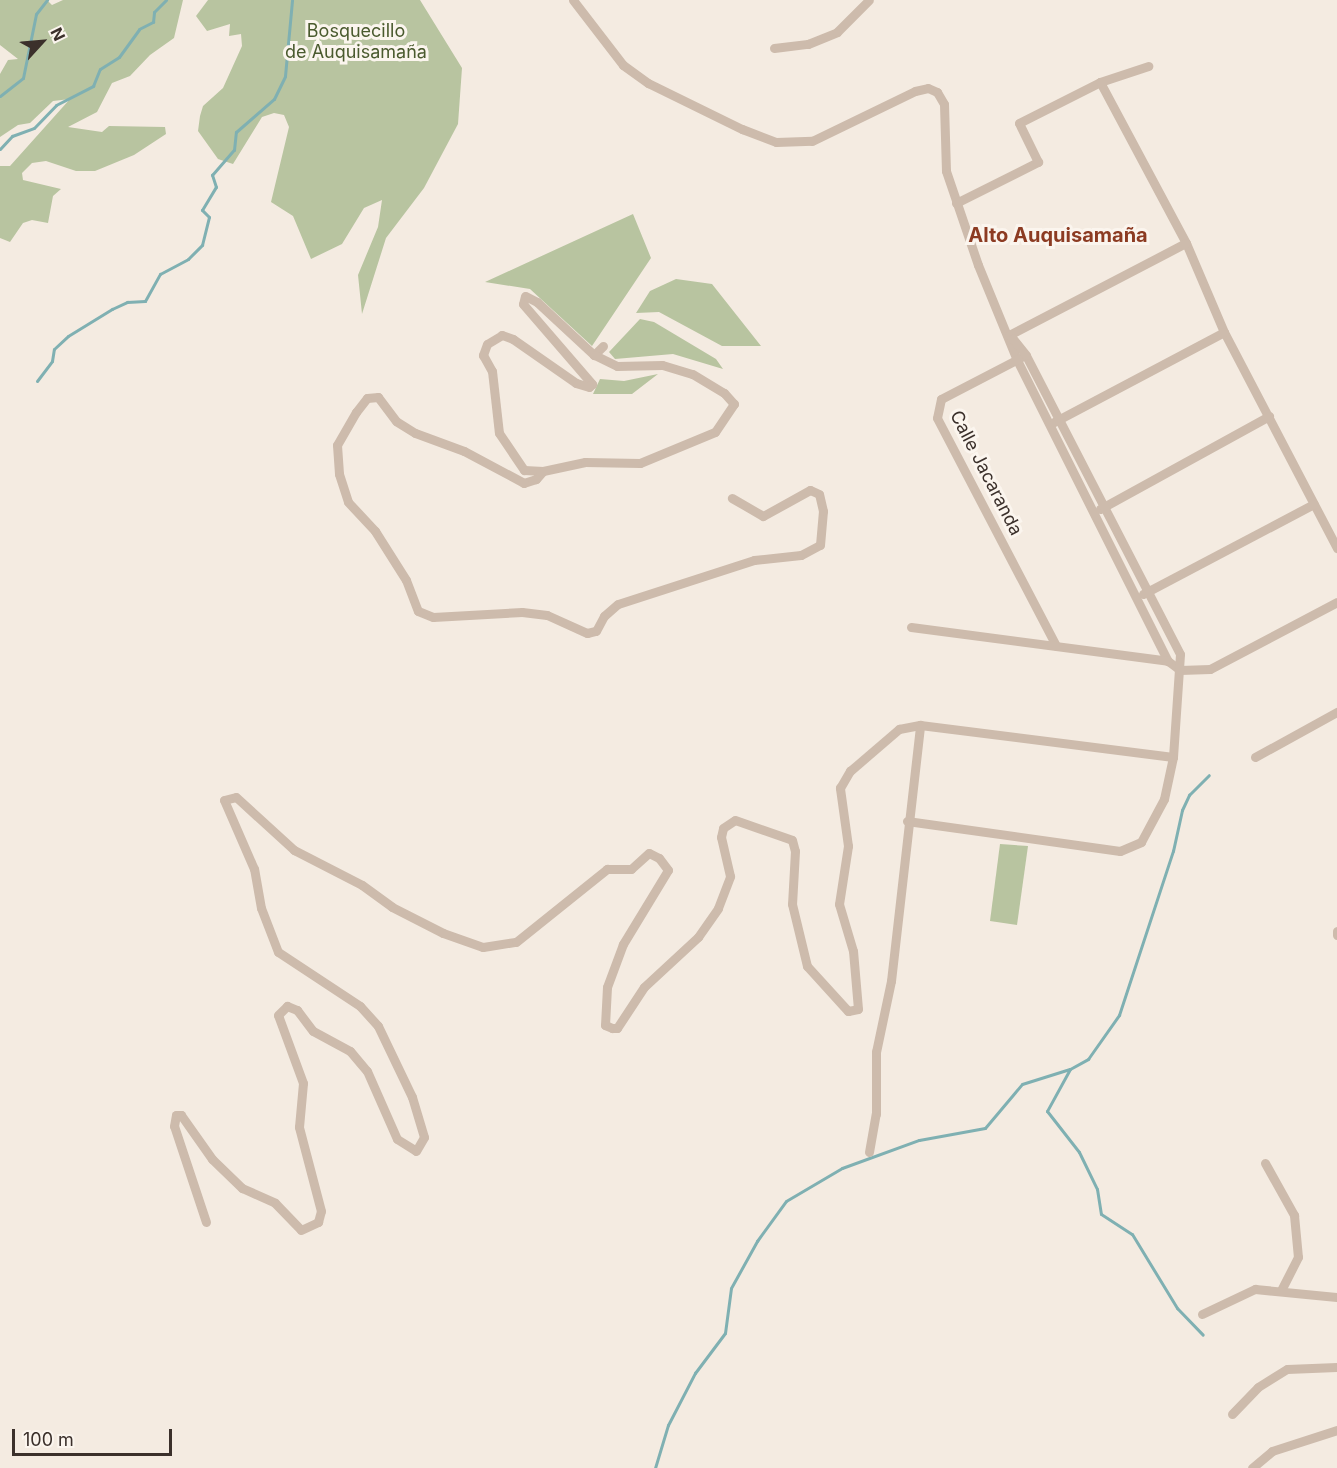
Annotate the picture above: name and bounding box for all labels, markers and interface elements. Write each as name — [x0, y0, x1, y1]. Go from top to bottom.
north arrow — [12, 12, 72, 72]
park label: Bosquecillo de Auquisamaña — [285, 21, 427, 63]
text: N — [47, 24, 70, 44]
district label: Alto Auquisamaña — [968, 223, 1148, 247]
street label: Calle Jacaranda — [945, 407, 1027, 539]
scale bar — [15, 1417, 176, 1455]
text: 100 m — [23, 1429, 74, 1450]

